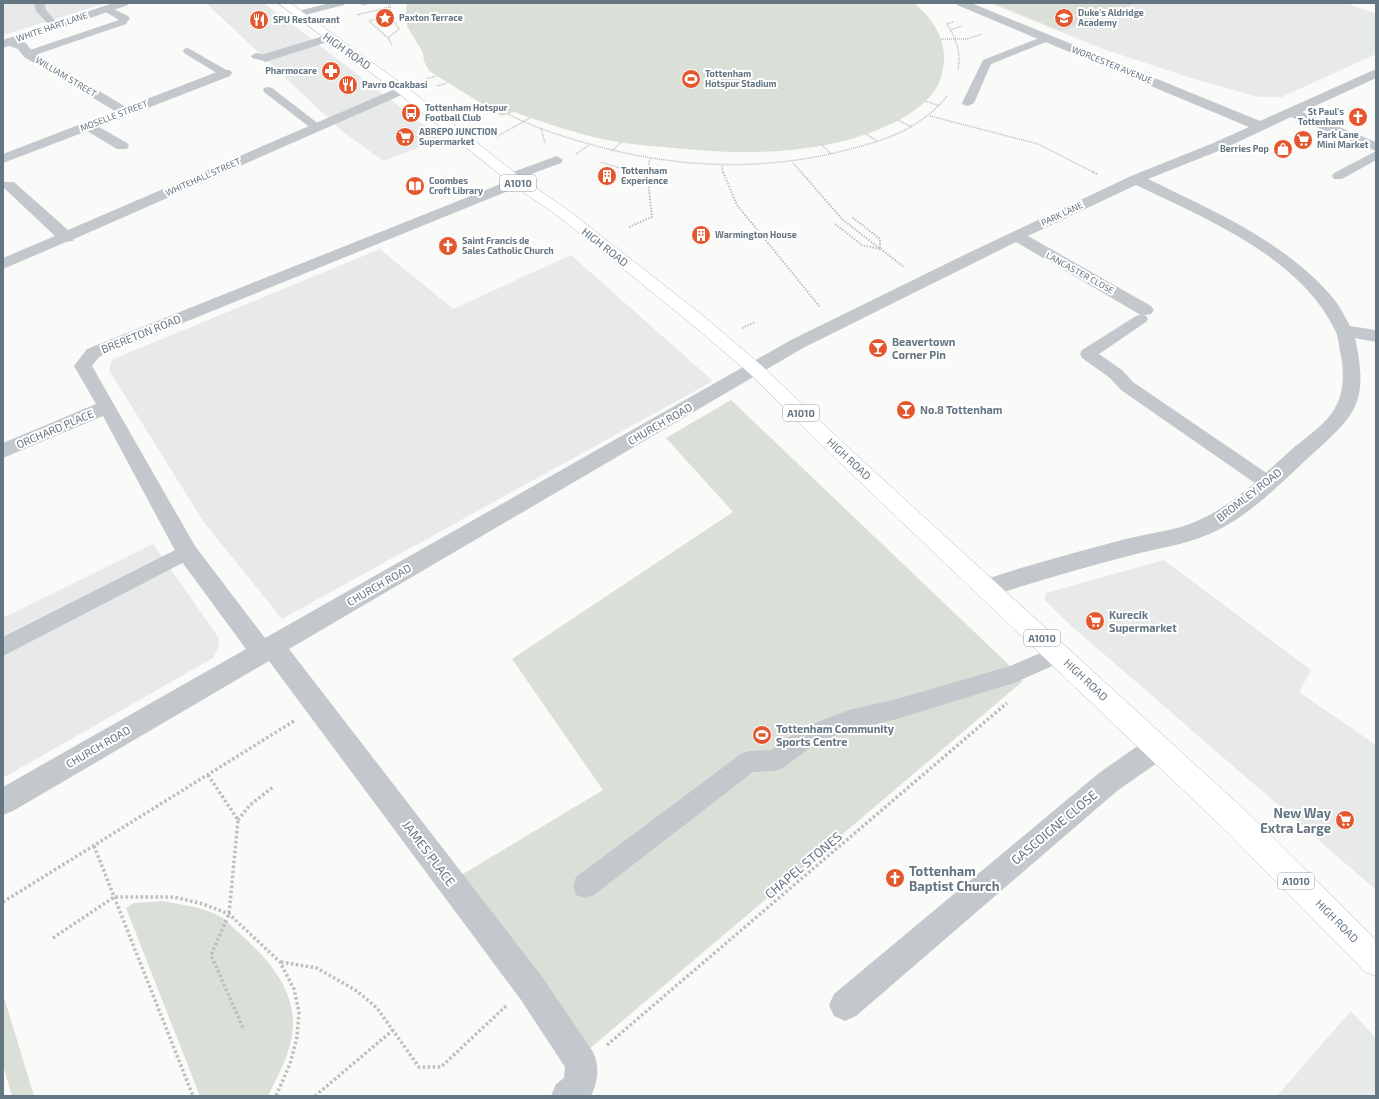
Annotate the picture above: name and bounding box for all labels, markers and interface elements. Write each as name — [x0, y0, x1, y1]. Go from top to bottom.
place icon: Paxton Terrace — [374, 7, 396, 29]
school or university icon: Duke's Aldridge Academy — [1053, 7, 1075, 29]
place label: Duke's Aldridge Academy — [1078, 7, 1144, 29]
street label: WHITE HART LANE — [15, 9, 89, 44]
restaurant icon: SPU Restaurant — [248, 9, 270, 31]
place label: Paxton Terrace — [399, 12, 463, 23]
place label: SPU Restaurant — [273, 14, 340, 25]
street label: HIGH ROAD — [321, 29, 374, 72]
street label: WORCESTER AVENUE — [1070, 43, 1154, 86]
street label: WILLIAM STREET — [34, 54, 99, 99]
pharmacy icon: Pharmocare — [320, 60, 342, 82]
place label: Pharmocare — [265, 65, 317, 76]
sports icon: Tottenham Hotspur Stadium — [680, 68, 702, 90]
place label: Tottenham Hotspur Stadium — [705, 68, 777, 89]
restaurant icon: Pavro Ocakbasi — [337, 74, 359, 96]
place label: Pavro Ocakbasi — [362, 79, 427, 90]
street label: MOSELLE STREET — [78, 97, 150, 133]
bus stop icon: Tottenham Hotspur Football Club — [400, 102, 422, 124]
place label: Tottenham Hotspur Football Club — [425, 102, 508, 123]
place label: St Paul's Tottenham — [1298, 106, 1344, 127]
church icon: St Paul's Tottenham — [1347, 106, 1369, 128]
supermarket icon: ABREPO JUNCTION Supermarket — [394, 126, 416, 148]
place label: ABREPO JUNCTION Supermarket — [419, 126, 497, 147]
supermarket icon: Park Lane Mini Market — [1292, 129, 1314, 151]
place label: Park Lane Mini Market — [1317, 129, 1369, 150]
shop icon: Berries Pop — [1272, 138, 1294, 160]
place label: Berries Pop — [1220, 143, 1270, 154]
street label: WHITEHALL STREET — [164, 155, 243, 198]
building icon: Tottenham Experience — [596, 165, 618, 187]
place label: Tottenham Experience — [621, 165, 668, 186]
library icon: Coombes Croft Library — [404, 175, 426, 197]
place label: Coombes Croft Library — [429, 175, 484, 197]
road number: A1010 — [500, 175, 536, 191]
street label: PARK LANE — [1039, 199, 1085, 228]
street label: HIGH ROAD — [580, 224, 631, 269]
building icon: Warmington House — [690, 224, 712, 246]
place label: Warmington House — [715, 229, 797, 240]
church icon: Saint Francis de Sales Catholic Church — [437, 235, 459, 257]
place label: Saint Francis de Sales Catholic Church — [462, 235, 554, 256]
street label: LANCASTER CLOSE — [1044, 249, 1116, 296]
street label: BRERETON ROAD — [99, 312, 183, 355]
place label: Beavertown Corner Pin — [892, 335, 955, 361]
bar icon: Beavertown Corner Pin — [867, 337, 889, 359]
bar icon: No.8 Tottenham — [895, 399, 917, 421]
street label: CHURCH ROAD — [625, 400, 694, 447]
place label: No.8 Tottenham — [920, 403, 1003, 416]
road number: A1010 — [783, 405, 819, 421]
street label: ORCHARD PLACE — [14, 406, 95, 451]
street label: HIGH ROAD — [825, 435, 874, 482]
street label: BROMLEY ROAD — [1214, 465, 1284, 524]
street label: CHURCH ROAD — [344, 561, 413, 608]
place label: Kurecik Supermarket — [1109, 608, 1177, 634]
supermarket icon: Kurecik Supermarket — [1084, 610, 1106, 632]
road number: A1010 — [1024, 630, 1060, 646]
street label: HIGH ROAD — [1062, 656, 1111, 703]
place label: Tottenham Community Sports Centre — [776, 722, 895, 748]
street label: CHURCH ROAD — [63, 723, 132, 770]
sports icon: Tottenham Community Sports Centre — [751, 724, 773, 746]
street label: GASCOIGNE CLOSE — [1008, 786, 1100, 868]
place label: New Way Extra Large — [1260, 805, 1332, 836]
supermarket icon: New Way Extra Large — [1334, 809, 1356, 831]
street label: JAMES PLACE — [399, 817, 459, 889]
street label: CHAPEL STONES — [761, 828, 845, 902]
place label: Tottenham Baptist Church — [909, 863, 1000, 894]
church icon: Tottenham Baptist Church — [884, 867, 906, 889]
road number: A1010 — [1278, 873, 1314, 889]
street label: HIGH ROAD — [1313, 897, 1361, 945]

